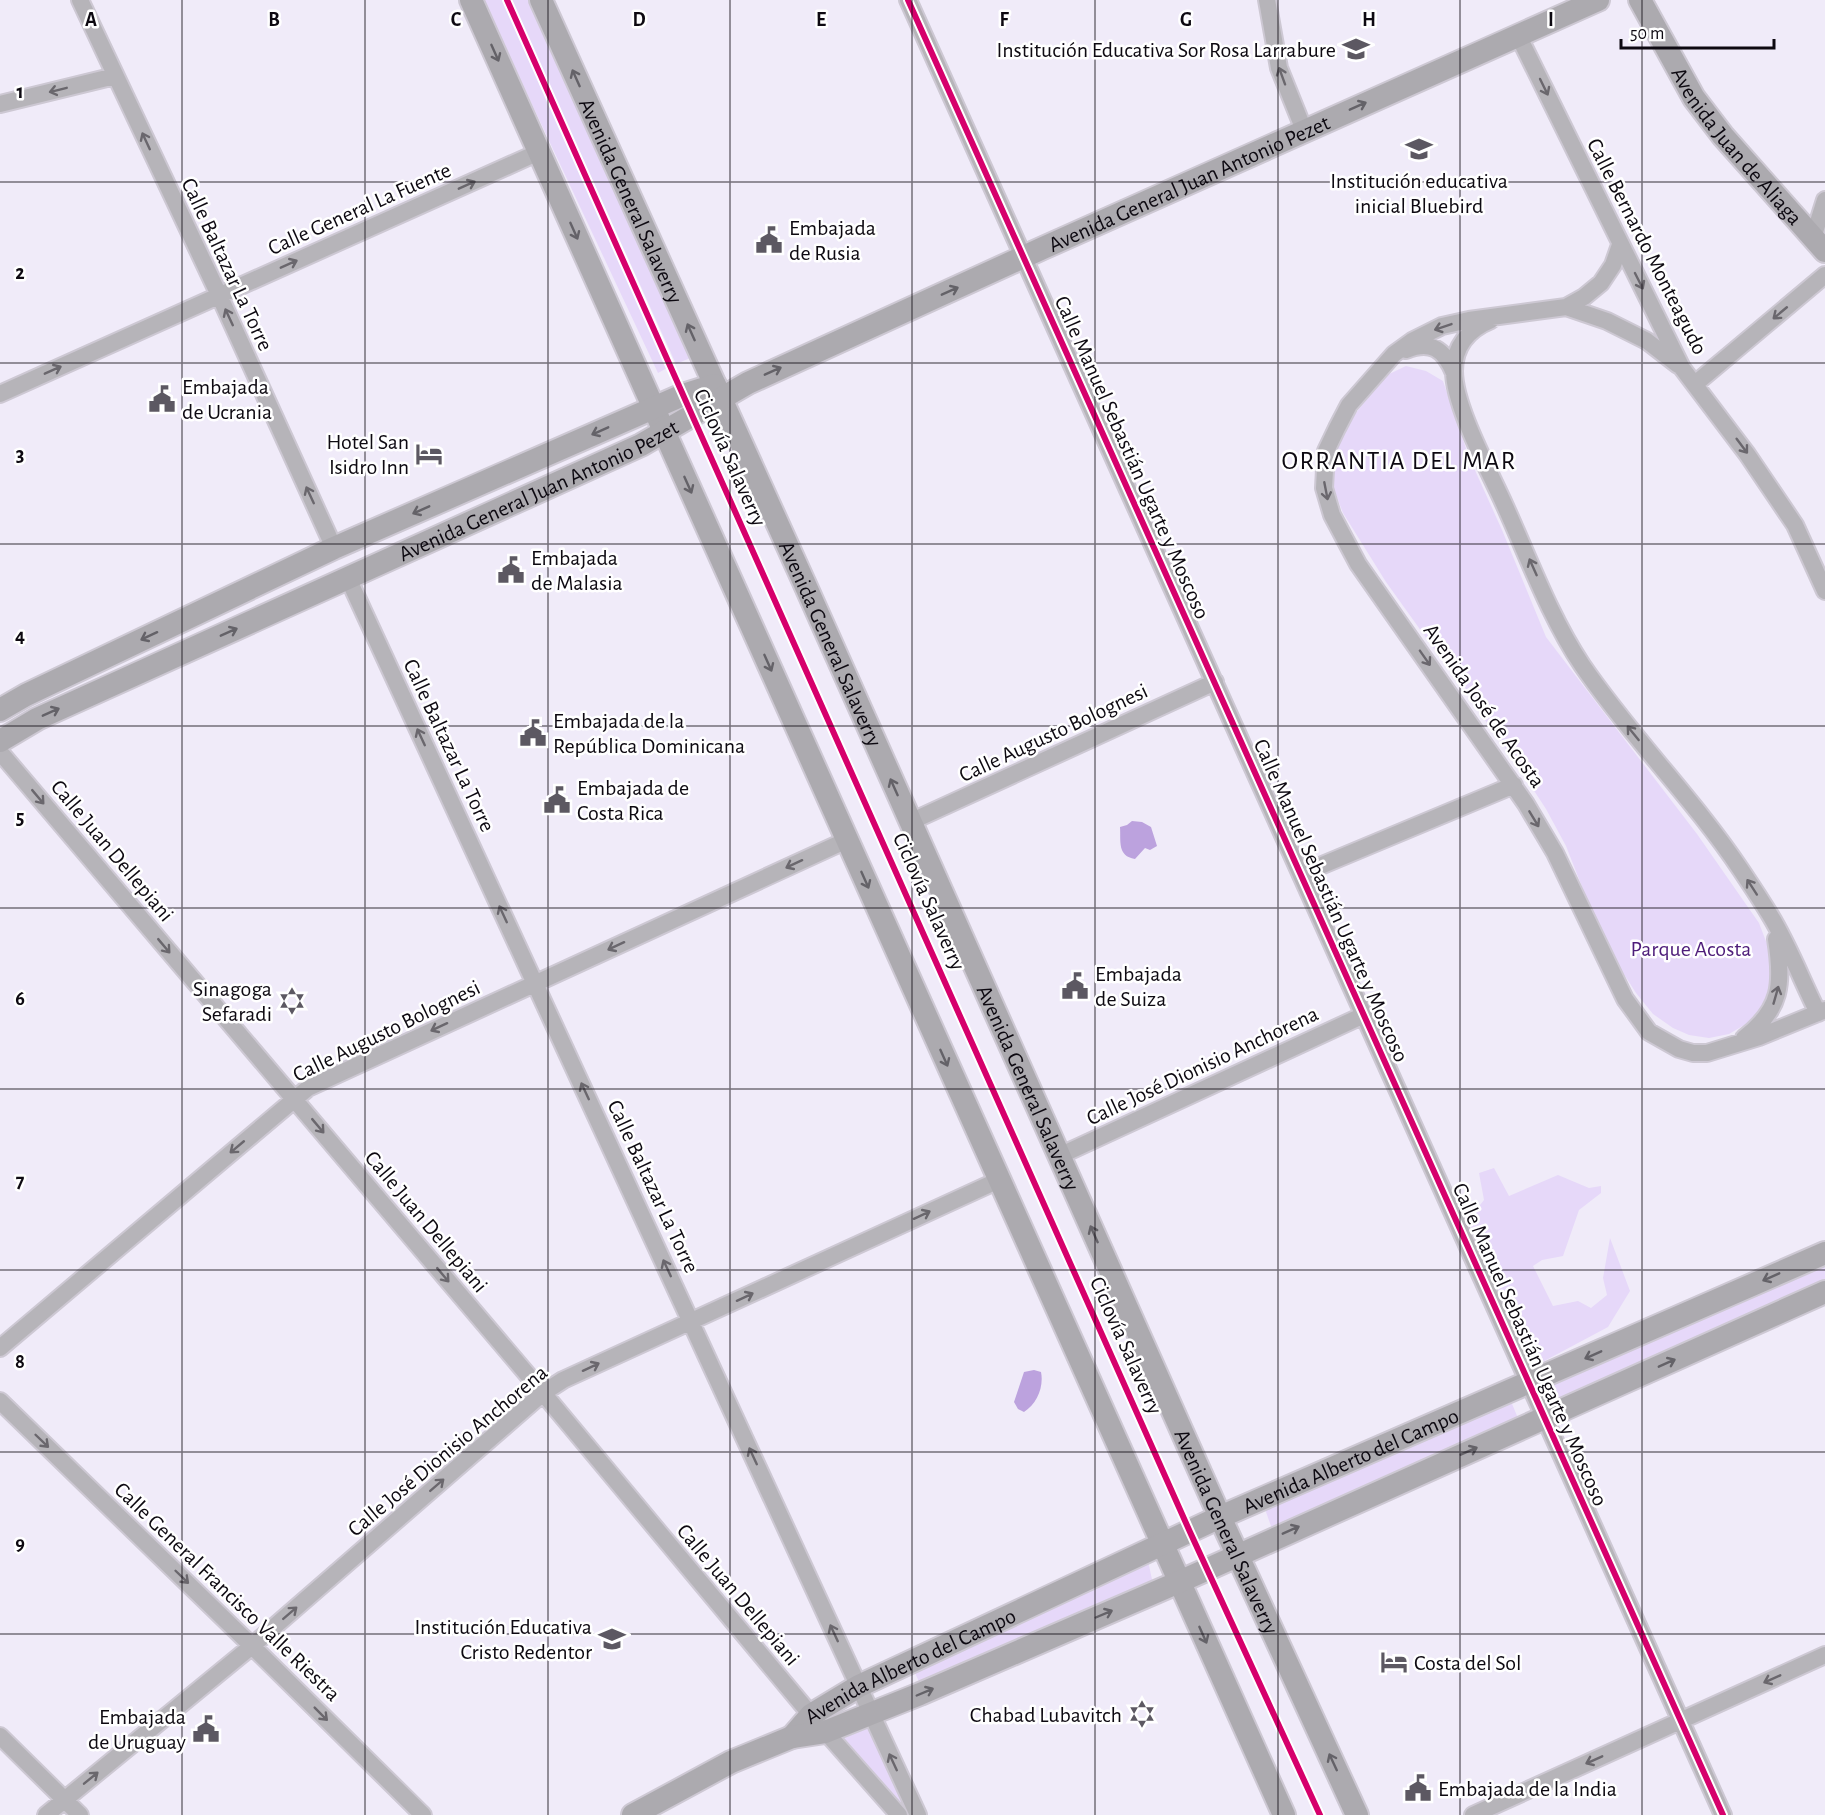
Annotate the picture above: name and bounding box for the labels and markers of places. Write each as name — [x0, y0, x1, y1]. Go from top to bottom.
school or university icon: Institución Educativa Sor Rosa Larrabure — [1341, 34, 1371, 64]
place label: Institución Educativa Sor Rosa Larrabure — [997, 39, 1336, 61]
school or university icon: Institución educativa inicial Bluebird — [1404, 134, 1434, 164]
place label: Institución educativa inicial Bluebird — [1330, 170, 1508, 217]
place label: Embajada de Rusia — [789, 217, 876, 264]
public building icon: Embajada de Rusia — [754, 225, 784, 255]
place label: Embajada de Ucrania — [182, 376, 272, 423]
public building icon: Embajada de Ucrania — [147, 384, 177, 414]
place label: Hotel San Isidro Inn — [326, 431, 409, 478]
hotel icon: Hotel San Isidro Inn — [414, 439, 444, 469]
place label: Embajada de Malasia — [531, 547, 623, 594]
public building icon: Embajada de Malasia — [496, 555, 526, 585]
place label: Embajada de la República Dominicana — [553, 710, 745, 757]
public building icon: Embajada de la República Dominicana — [518, 718, 548, 748]
place label: Embajada de Costa Rica — [577, 777, 689, 824]
public building icon: Embajada de Costa Rica — [542, 785, 572, 815]
place label: Embajada de Suiza — [1095, 963, 1182, 1010]
public building icon: Embajada de Suiza — [1060, 971, 1090, 1001]
place label: Sinagoga Sefaradi — [193, 978, 272, 1025]
synagogue icon: Sinagoga Sefaradi — [277, 986, 307, 1016]
place label: Institución Educativa Cristo Redentor — [414, 1616, 592, 1663]
school or university icon: Institución Educativa Cristo Redentor — [597, 1624, 627, 1654]
hotel icon: Costa del Sol — [1379, 1647, 1409, 1677]
place label: Costa del Sol — [1414, 1652, 1522, 1674]
synagogue icon: Chabad Lubavitch — [1127, 1699, 1157, 1729]
place label: Chabad Lubavitch — [970, 1704, 1122, 1726]
place label: Embajada de Uruguay — [88, 1706, 187, 1753]
public building icon: Embajada de Uruguay — [191, 1714, 221, 1744]
public building icon: Embajada de la India — [1403, 1773, 1433, 1803]
place label: Embajada de la India — [1438, 1778, 1617, 1800]

